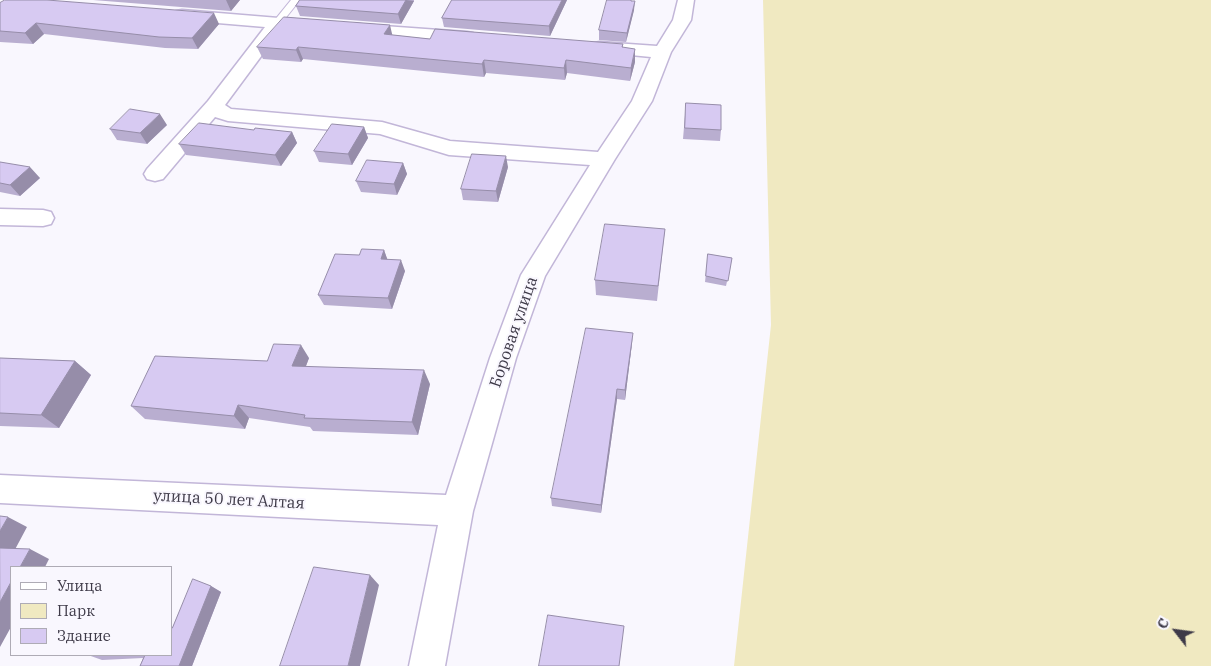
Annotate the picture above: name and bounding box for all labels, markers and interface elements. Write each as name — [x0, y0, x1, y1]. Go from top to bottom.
street label: Боровая улица — [486, 274, 542, 390]
street label: улица 50 лет Алтая — [153, 486, 305, 514]
legend — [10, 566, 172, 656]
text: Улица — [57, 576, 102, 595]
text: Парк — [57, 601, 95, 620]
north arrow — [1151, 606, 1201, 656]
text: С — [1153, 615, 1173, 632]
text: Здание — [57, 626, 111, 645]

